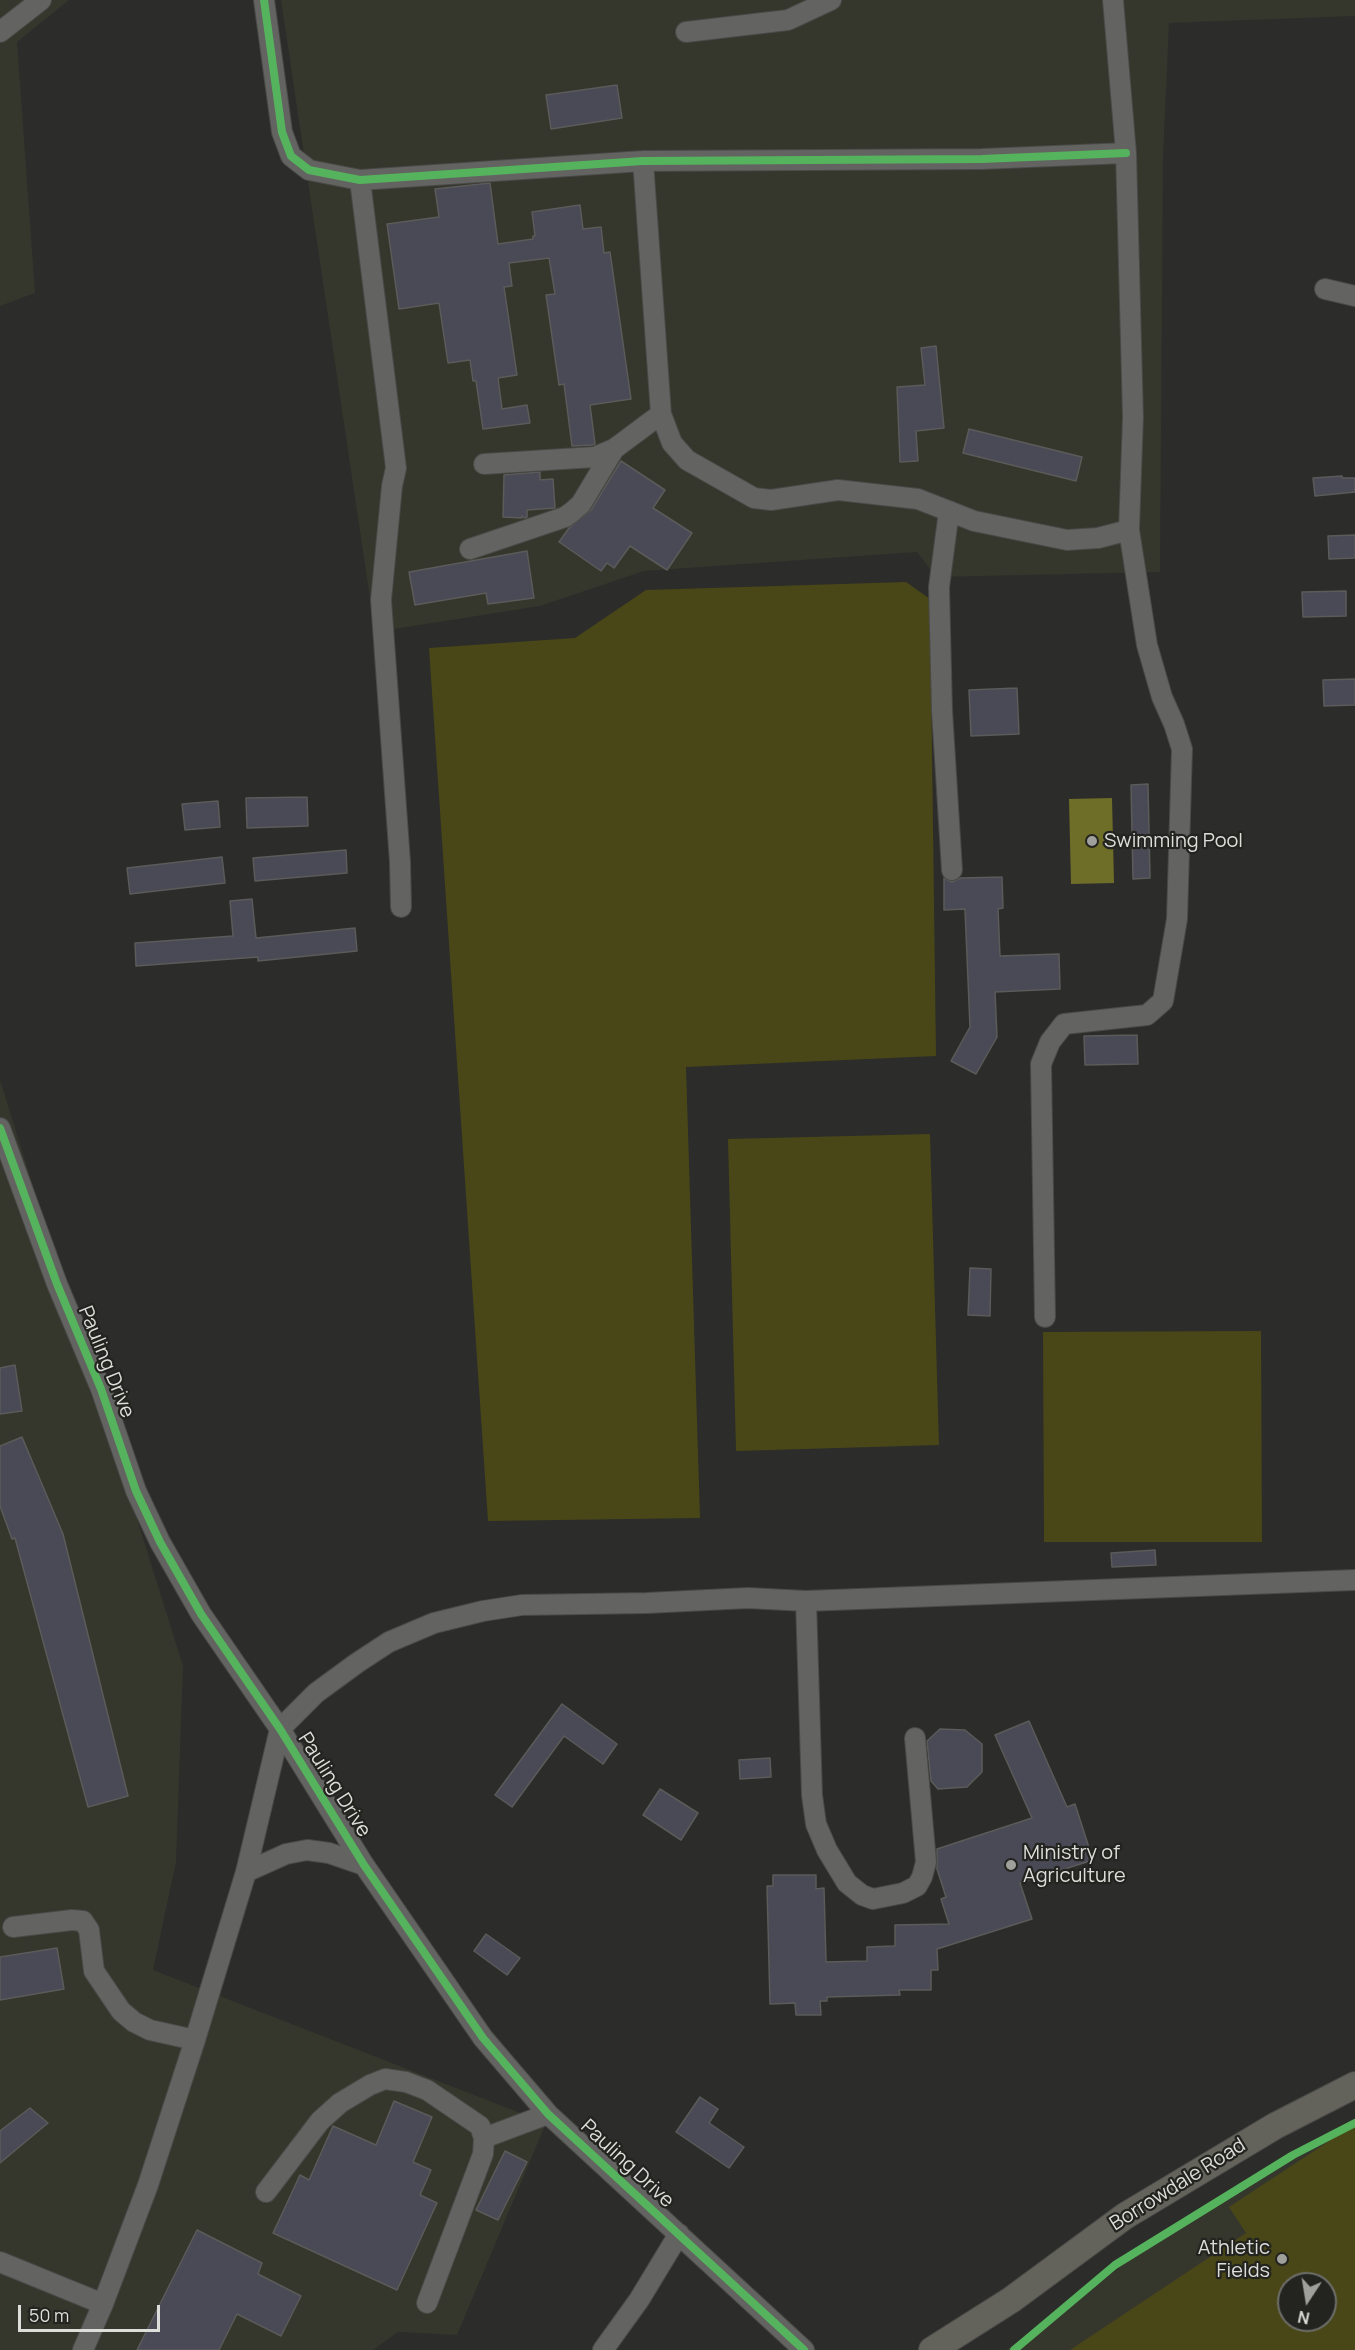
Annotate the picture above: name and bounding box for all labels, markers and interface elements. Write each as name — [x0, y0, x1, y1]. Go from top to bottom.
place label: Swimming Pool — [1104, 829, 1243, 853]
marker: Swimming Pool — [1085, 834, 1099, 848]
street label: Pauling Drive — [73, 1303, 139, 1421]
street label: Pauling Drive — [292, 1728, 376, 1842]
place label: Ministry of Agriculture — [1023, 1841, 1126, 1888]
marker: Ministry of Agriculture — [1004, 1858, 1018, 1872]
street label: Pauling Drive — [576, 2115, 678, 2213]
street label: Borrowdale Road — [1106, 2134, 1250, 2236]
place label: Athletic Fields — [1198, 2236, 1270, 2283]
marker: Athletic Fields — [1275, 2252, 1289, 2266]
north arrow — [1277, 2272, 1337, 2332]
scale bar — [21, 2293, 164, 2331]
text: 50 m — [29, 2303, 69, 2327]
text: N — [1296, 2306, 1312, 2330]

